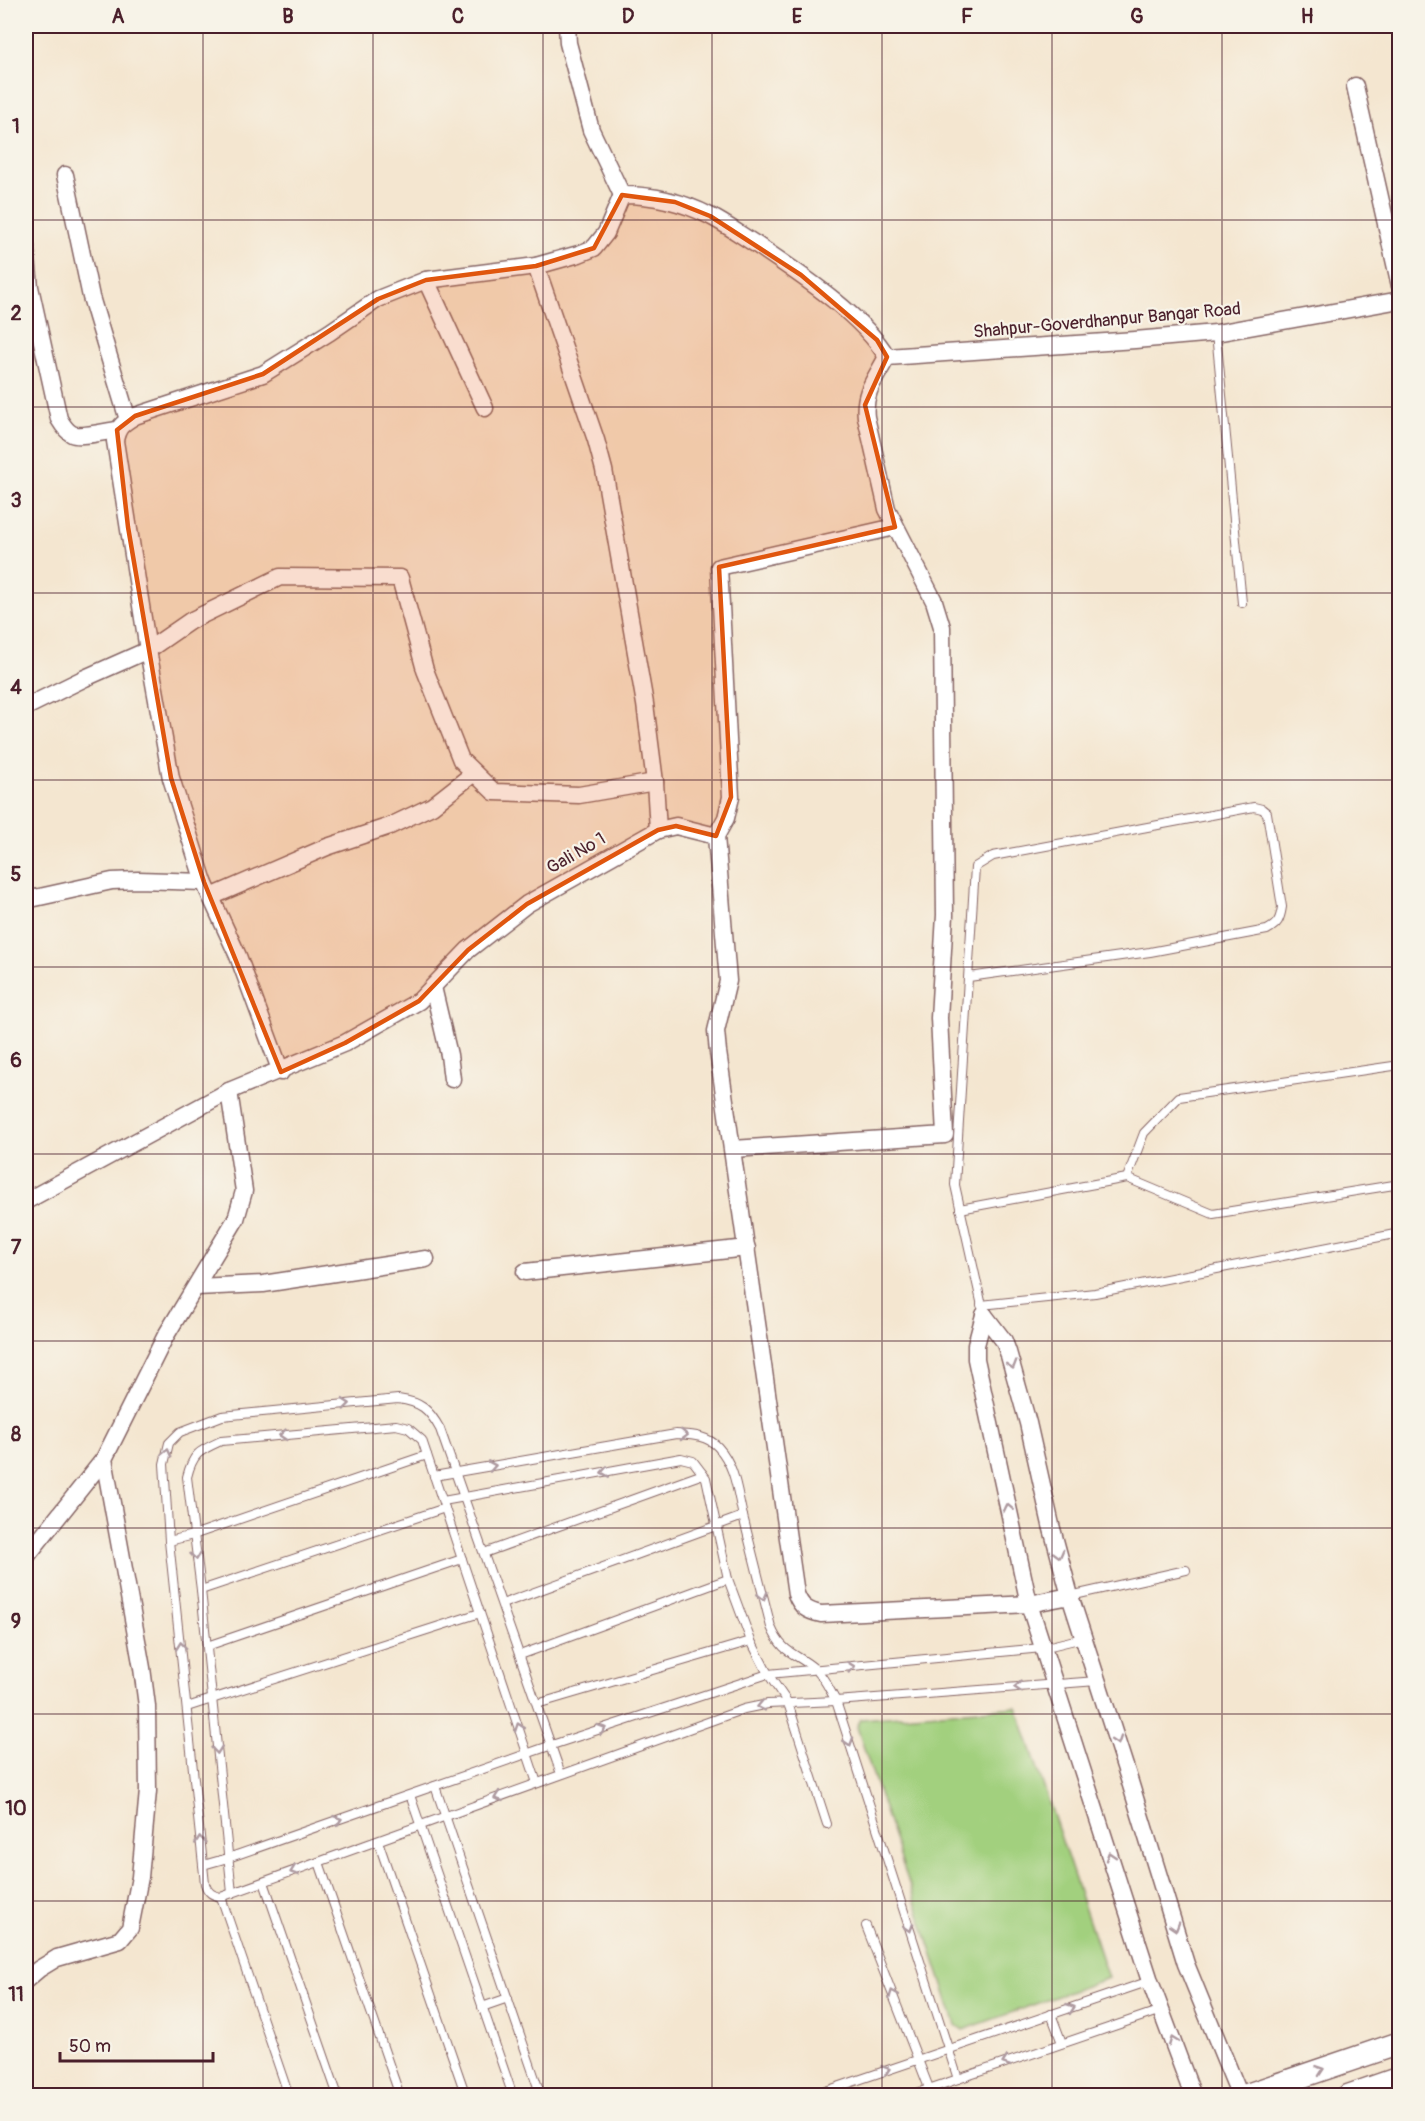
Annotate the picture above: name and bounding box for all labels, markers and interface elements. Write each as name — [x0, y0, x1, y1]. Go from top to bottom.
text: A — [112, 4, 125, 29]
text: B — [282, 4, 294, 29]
text: C — [452, 4, 464, 29]
text: D — [622, 4, 635, 29]
text: E — [792, 4, 803, 29]
text: F — [961, 4, 973, 29]
text: G — [1130, 4, 1144, 29]
text: H — [1301, 4, 1314, 29]
text: 1 — [12, 114, 20, 139]
street label: Shahpur-Goverdhanpur Bangar Road — [972, 297, 1242, 344]
text: 2 — [10, 301, 22, 326]
text: 3 — [10, 488, 22, 513]
text: 4 — [10, 675, 22, 700]
street label: Gali No 1 — [543, 827, 610, 880]
text: 5 — [11, 862, 22, 887]
text: 6 — [10, 1048, 22, 1073]
text: 7 — [11, 1235, 22, 1260]
one-way arrow — [1005, 1359, 1017, 1370]
one-way arrow — [342, 1398, 351, 1411]
text: 8 — [11, 1422, 21, 1447]
one-way arrow — [279, 1428, 288, 1441]
one-way arrow — [679, 1428, 688, 1441]
one-way arrow — [160, 1448, 173, 1458]
one-way arrow — [486, 1460, 496, 1473]
one-way arrow — [601, 1465, 611, 1478]
one-way arrow — [1002, 1504, 1015, 1514]
one-way arrow — [1052, 1549, 1064, 1559]
one-way arrow — [190, 1551, 202, 1561]
one-way arrow — [756, 1591, 769, 1601]
text: 9 — [11, 1609, 21, 1634]
one-way arrow — [175, 1642, 187, 1651]
one-way arrow — [846, 1661, 855, 1674]
one-way arrow — [1014, 1680, 1023, 1693]
one-way arrow — [756, 1699, 766, 1712]
one-way arrow — [513, 1722, 526, 1733]
one-way arrow — [596, 1724, 607, 1736]
one-way arrow — [1109, 1735, 1122, 1746]
one-way arrow — [842, 1736, 854, 1747]
one-way arrow — [210, 1745, 223, 1754]
one-way arrow — [493, 1790, 503, 1803]
text: 10 — [5, 1796, 27, 1821]
one-way arrow — [332, 1814, 343, 1827]
one-way arrow — [195, 1836, 207, 1845]
one-way arrow — [1105, 1851, 1117, 1862]
one-way arrow — [290, 1863, 300, 1876]
one-way arrow — [1168, 1921, 1180, 1932]
one-way arrow — [901, 1922, 914, 1933]
text: 11 — [8, 1982, 24, 2007]
one-way arrow — [888, 1990, 900, 2001]
one-way arrow — [1065, 2002, 1076, 2015]
scale bar — [60, 2025, 213, 2063]
text: 50 m — [69, 2035, 111, 2058]
one-way arrow — [1168, 2036, 1180, 2047]
one-way arrow — [1001, 2055, 1012, 2068]
one-way arrow — [1314, 2064, 1325, 2077]
one-way arrow — [881, 2065, 891, 2077]

